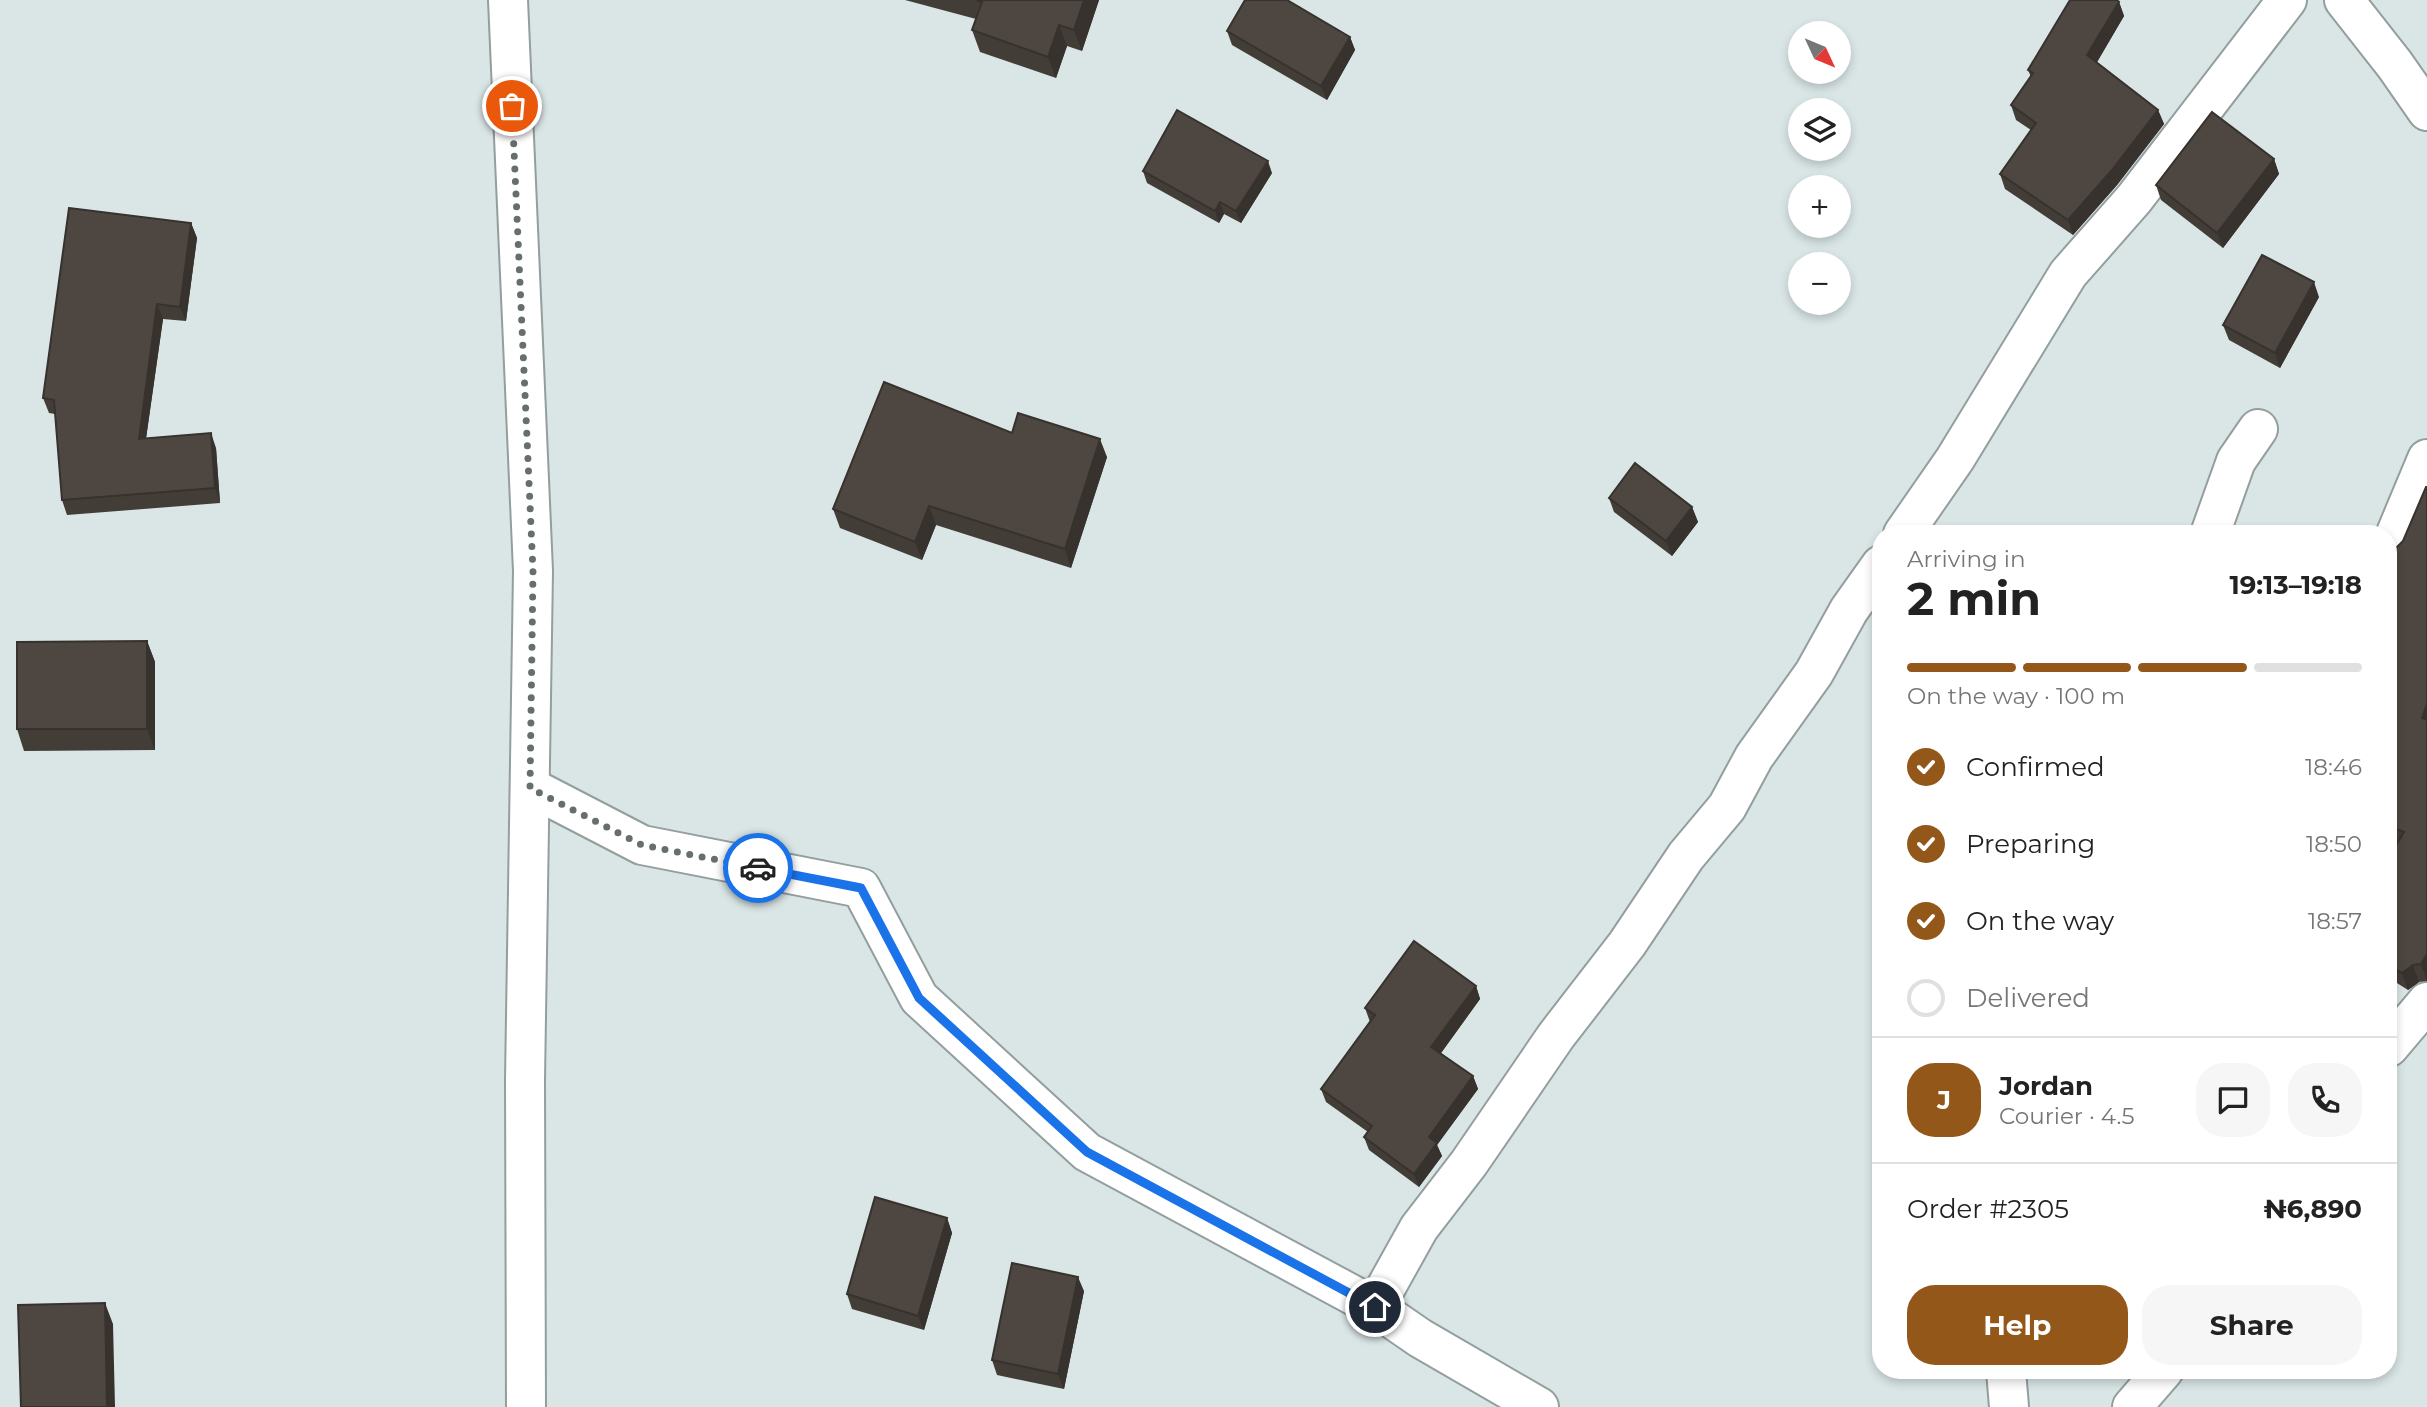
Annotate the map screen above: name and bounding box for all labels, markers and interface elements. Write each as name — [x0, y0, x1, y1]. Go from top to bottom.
north arrow — [1788, 21, 1852, 84]
map controls — [1788, 21, 1851, 315]
pin — [482, 76, 542, 136]
icon: bag — [493, 87, 531, 125]
button: layers — [1788, 98, 1851, 161]
button: + — [1788, 175, 1851, 238]
button: − — [1788, 252, 1851, 315]
text: Arriving in — [1907, 545, 2026, 573]
text: 19:13–19:18 — [2229, 569, 2362, 601]
text: 2 min — [1907, 570, 2041, 627]
text: On the way · 100 m — [1907, 682, 2125, 710]
icon: check — [1907, 748, 1945, 786]
text: Confirmed — [1966, 751, 2105, 783]
text: 18:46 — [2305, 753, 2362, 781]
icon: check — [1907, 825, 1945, 863]
text: Preparing — [1966, 828, 2095, 860]
text: 18:50 — [2306, 830, 2362, 858]
courier — [723, 833, 793, 903]
icon: car — [739, 849, 777, 887]
icon: check — [1907, 902, 1945, 940]
text: On the way — [1966, 905, 2114, 937]
text: 18:57 — [2308, 907, 2362, 935]
text: Delivered — [1966, 982, 2090, 1014]
button: chat — [2196, 1063, 2270, 1137]
button: phone — [2288, 1063, 2362, 1137]
text: Jordan — [1999, 1070, 2093, 1102]
text: J — [1937, 1084, 1951, 1116]
text: Courier · 4.5 — [1999, 1102, 2134, 1130]
text: Order #2305 — [1907, 1193, 2069, 1225]
text: ₦6,890 — [2263, 1193, 2362, 1225]
pin — [1345, 1277, 1405, 1337]
button: Help — [1907, 1285, 2128, 1365]
button: Share — [2142, 1285, 2362, 1365]
icon: home — [1356, 1288, 1394, 1326]

